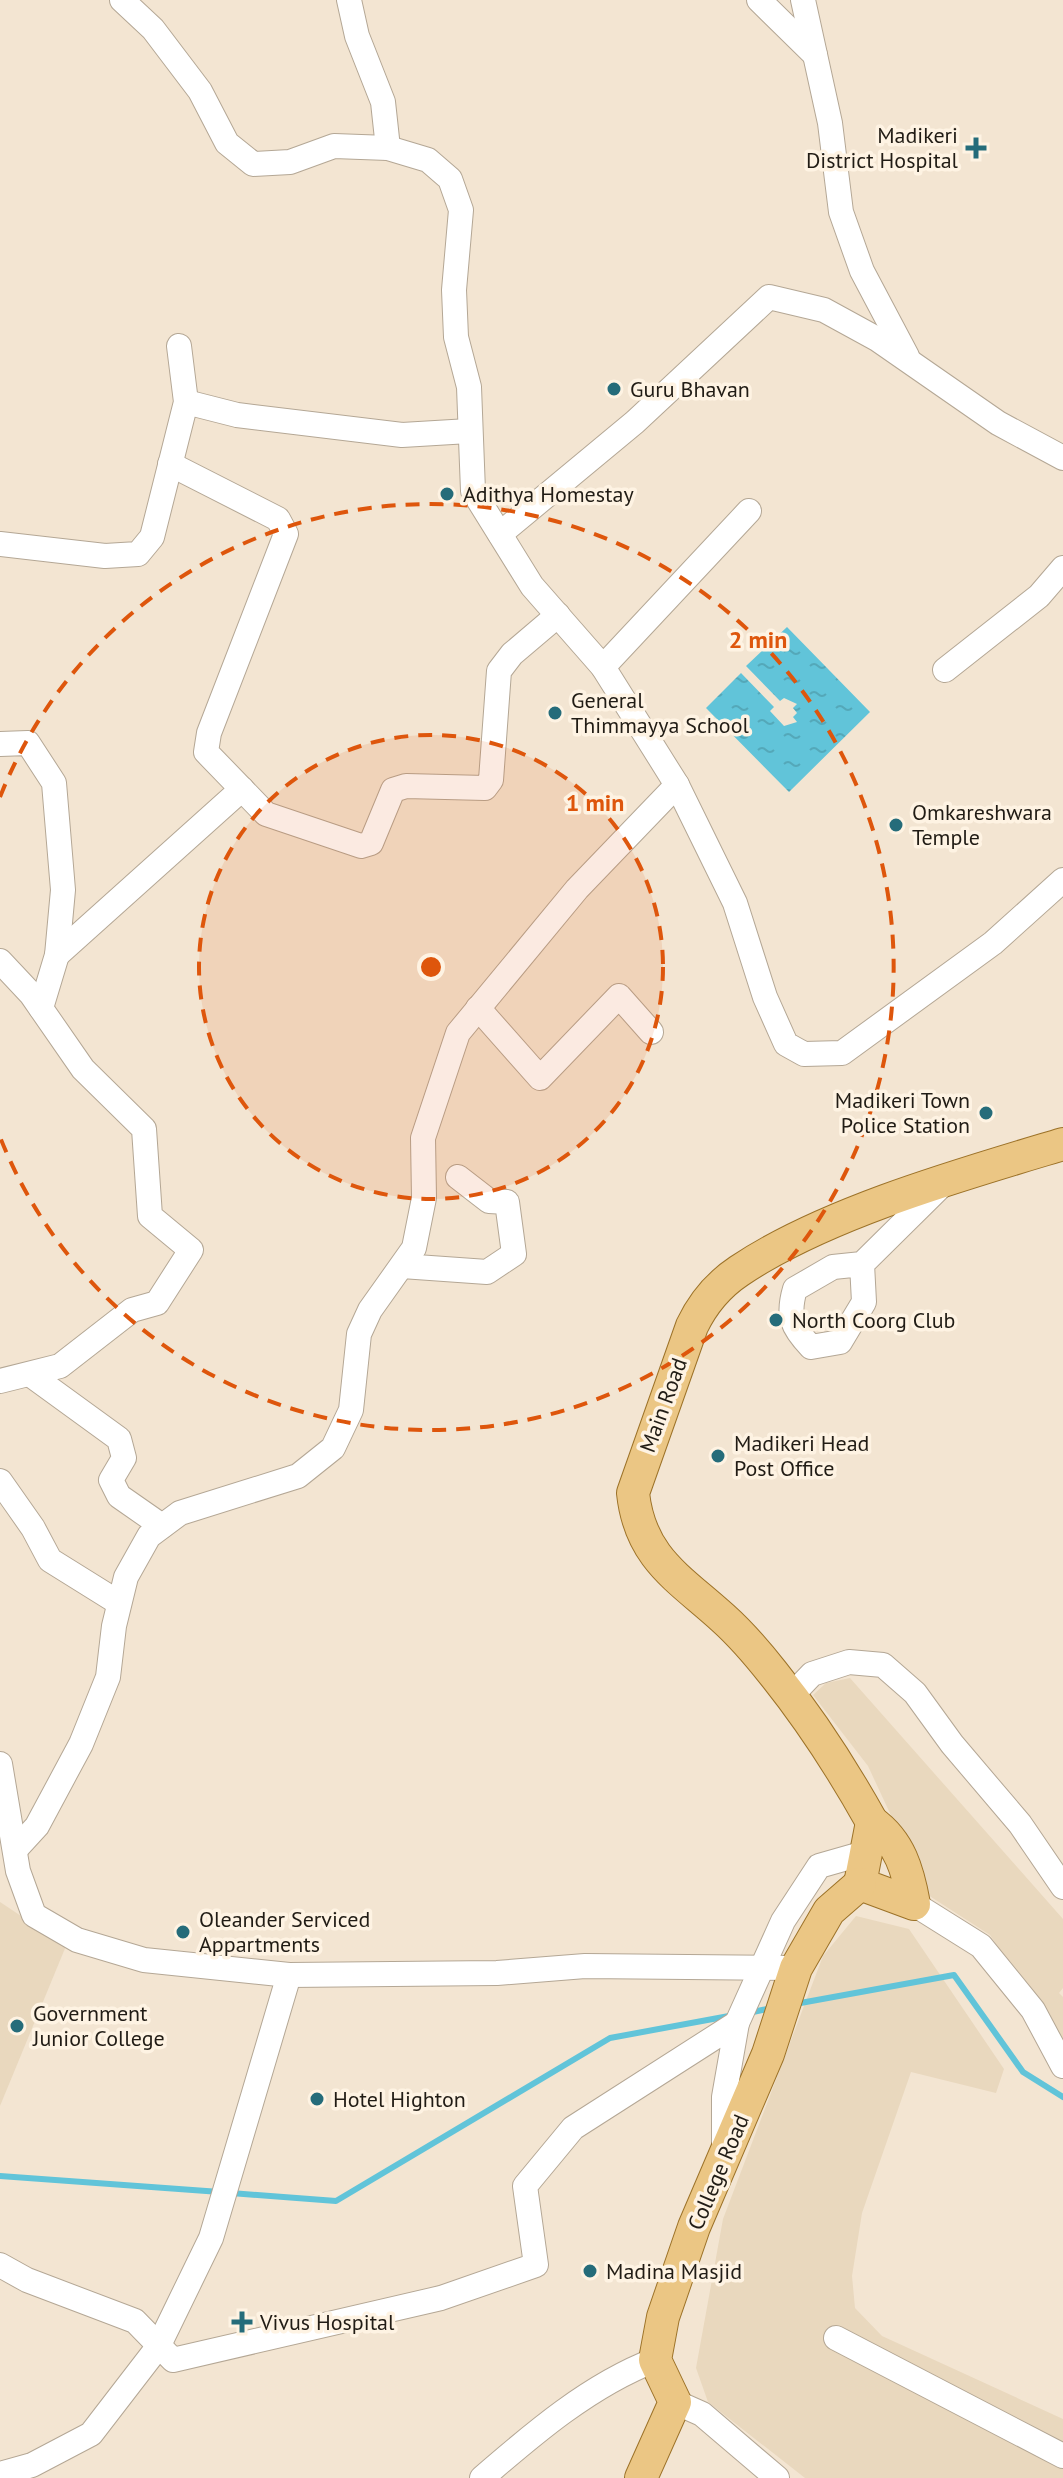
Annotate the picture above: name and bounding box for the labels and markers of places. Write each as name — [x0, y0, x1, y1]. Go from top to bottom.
place label: Madikeri District Hospital — [806, 121, 959, 174]
marker: Madikeri District Hospital — [965, 137, 987, 159]
place label: Guru Bhavan — [630, 375, 750, 403]
marker: Guru Bhavan — [605, 380, 623, 398]
place label: Adithya Homestay — [463, 480, 634, 508]
marker: Adithya Homestay — [438, 485, 456, 503]
place label: General Thimmayya School — [571, 686, 749, 739]
marker: General Thimmayya School — [546, 704, 564, 722]
place label: Omkareshwara Temple — [912, 798, 1052, 851]
marker: Omkareshwara Temple — [887, 816, 905, 834]
centre of rings — [417, 953, 445, 981]
place label: Madikeri Town Police Station — [835, 1086, 970, 1139]
marker: Madikeri Town Police Station — [977, 1104, 995, 1122]
place label: North Coorg Club — [792, 1306, 955, 1334]
marker: North Coorg Club — [767, 1311, 785, 1329]
place label: Madikeri Head Post Office — [734, 1429, 869, 1482]
marker: Madikeri Head Post Office — [709, 1447, 727, 1465]
place label: Oleander Serviced Appartments — [199, 1905, 370, 1958]
marker: Oleander Serviced Appartments — [174, 1923, 192, 1941]
place label: Government Junior College — [32, 1999, 165, 2052]
marker: Government Junior College — [8, 2017, 26, 2035]
place label: Hotel Highton — [333, 2085, 466, 2113]
marker: Hotel Highton — [308, 2090, 326, 2108]
place label: Madina Masjid — [606, 2257, 742, 2285]
marker: Madina Masjid — [581, 2262, 599, 2280]
place label: Vivus Hospital — [259, 2308, 395, 2336]
marker: Vivus Hospital — [231, 2311, 253, 2333]

